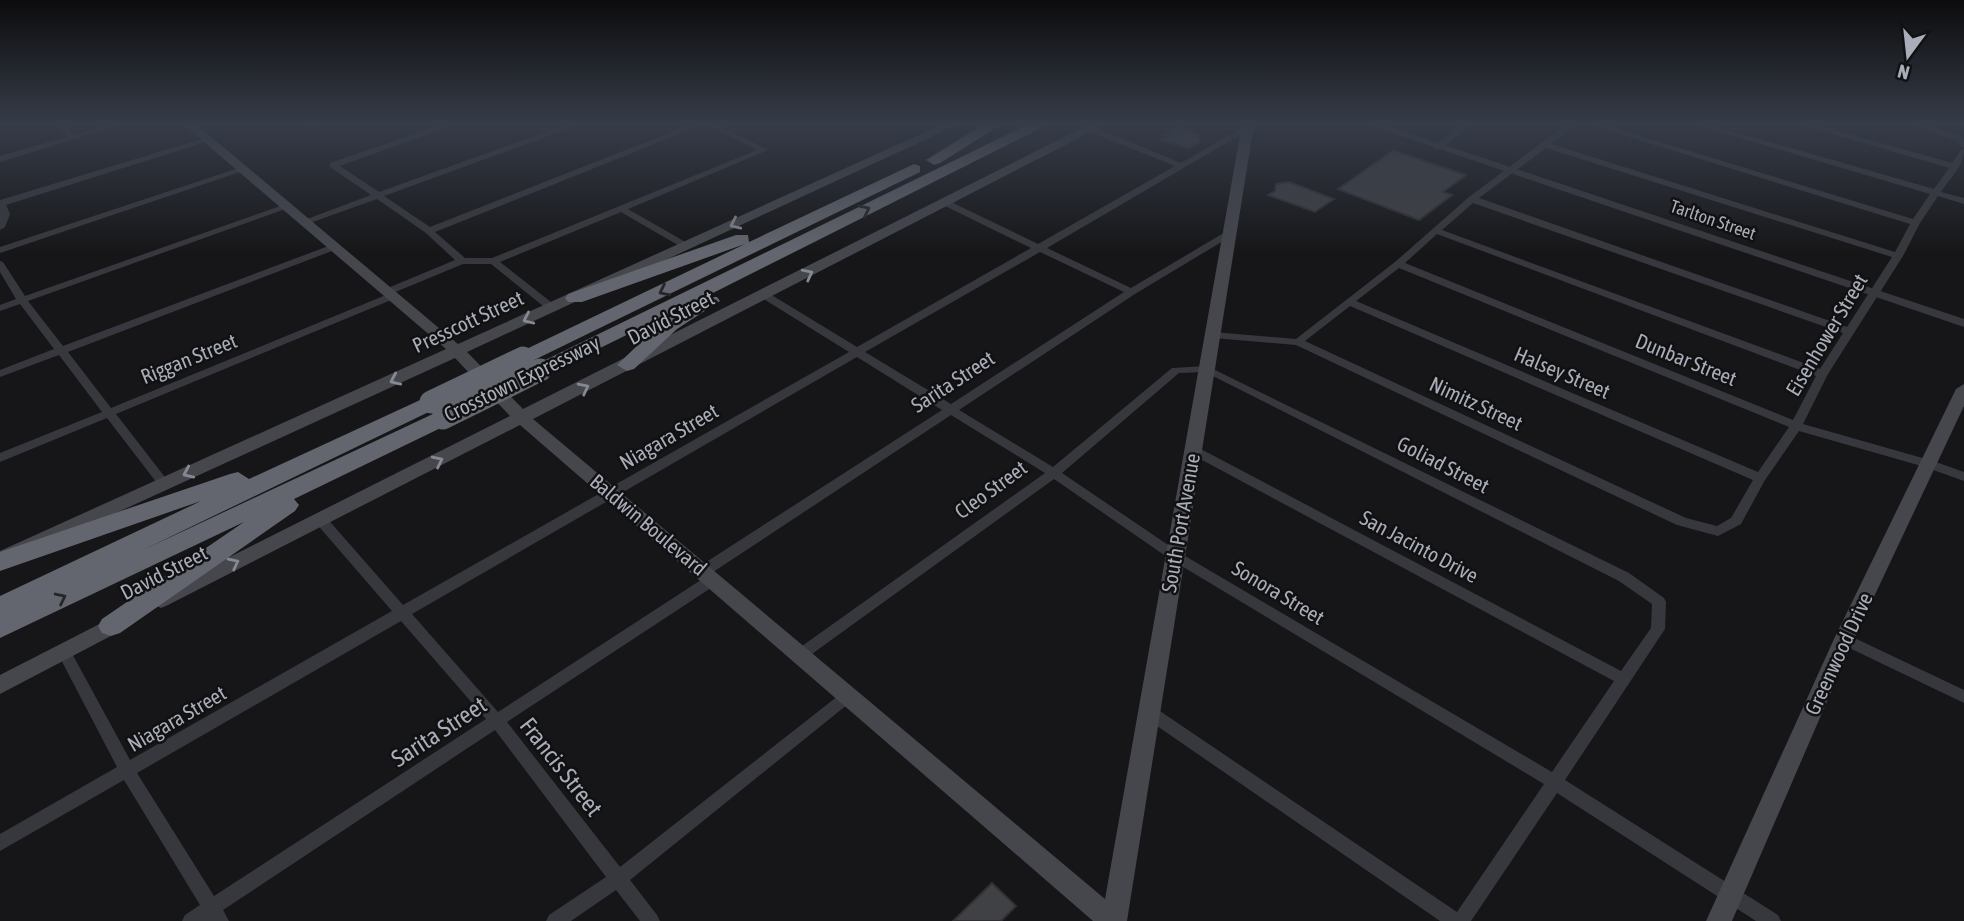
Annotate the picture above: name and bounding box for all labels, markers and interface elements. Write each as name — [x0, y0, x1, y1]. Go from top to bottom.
north arrow — [1873, 21, 1943, 91]
text: N — [1895, 60, 1912, 84]
street label: Tarlton Street — [1668, 195, 1759, 244]
one-way arrow — [858, 204, 870, 218]
one-way arrow — [730, 216, 742, 230]
one-way arrow — [801, 268, 813, 282]
street label: Eisenhower Street — [1780, 269, 1872, 400]
one-way arrow — [658, 282, 671, 296]
street label: Presscott Street — [408, 285, 527, 357]
street label: David Street — [623, 285, 718, 349]
one-way arrow — [523, 311, 536, 325]
street label: Riggan Street — [137, 328, 240, 388]
street label: Dunbar Street — [1632, 328, 1740, 390]
street label: Crosstown Expressway — [440, 330, 604, 426]
street label: Halsey Street — [1511, 341, 1614, 403]
street label: Sarita Street — [906, 345, 999, 417]
street label: Nimitz Street — [1426, 371, 1527, 435]
one-way arrow — [390, 372, 402, 386]
one-way arrow — [576, 382, 589, 396]
street label: Niagara Street — [615, 398, 722, 474]
street label: Goliad Street — [1393, 431, 1493, 498]
street label: South Port Avenue — [1156, 451, 1204, 594]
one-way arrow — [431, 455, 443, 469]
street label: Cleo Street — [950, 455, 1031, 523]
one-way arrow — [183, 465, 195, 479]
street label: Baldwin Boulevard — [586, 469, 712, 580]
street label: San Jacinto Drive — [1356, 505, 1483, 587]
street label: David Street — [116, 540, 211, 604]
street label: Sonora Street — [1228, 555, 1329, 629]
one-way arrow — [227, 557, 240, 571]
street label: Greenwood Drive — [1799, 589, 1877, 719]
one-way arrow — [54, 592, 66, 606]
street label: Niagara Street — [123, 680, 230, 756]
street label: Sarita Street — [386, 691, 491, 772]
street label: Francis Street — [515, 712, 608, 821]

